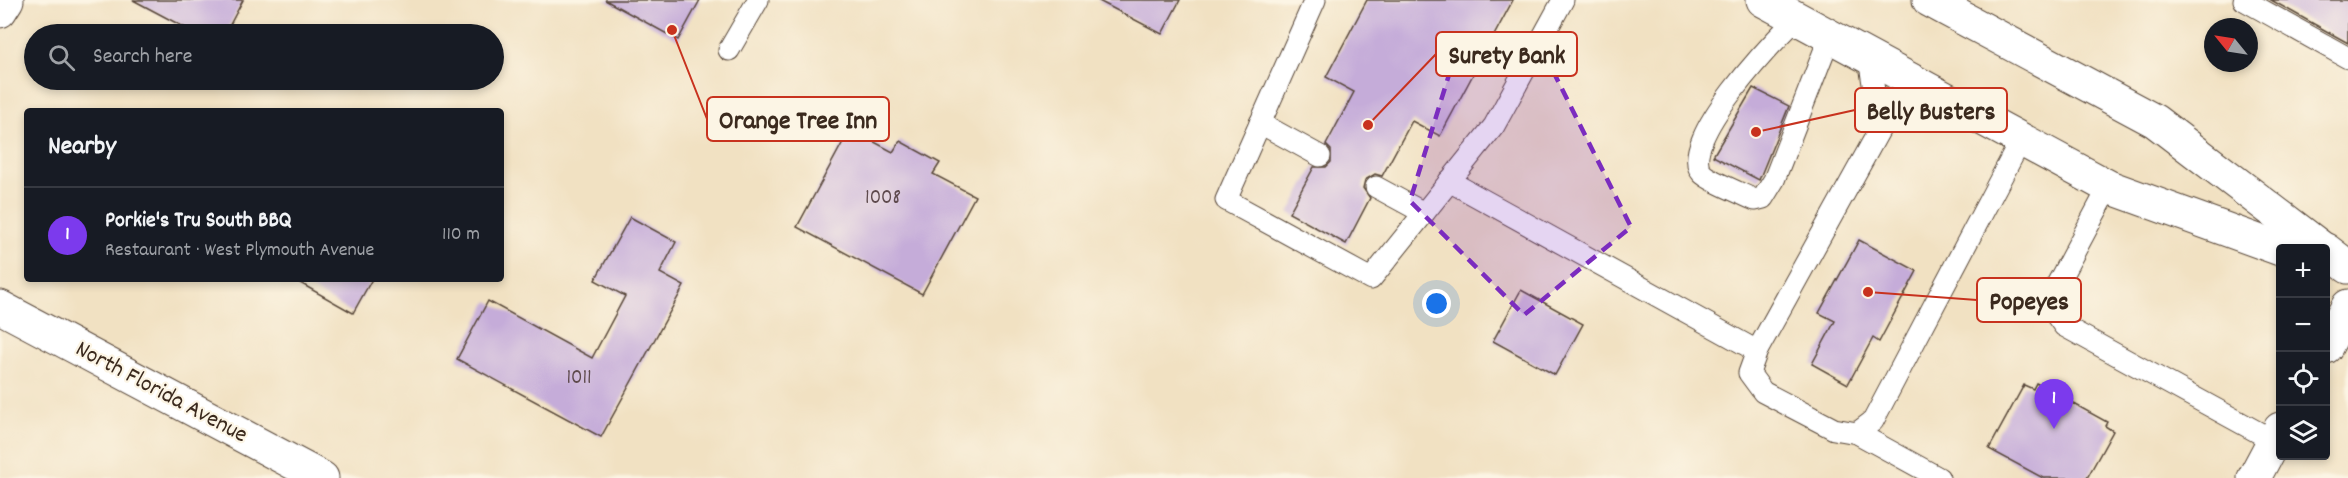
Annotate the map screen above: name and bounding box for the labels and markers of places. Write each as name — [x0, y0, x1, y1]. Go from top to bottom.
callout: Surety Bank — [1436, 32, 1577, 76]
callout: Belly Busters — [1855, 88, 2007, 132]
callout: Orange Tree Inn — [707, 97, 889, 141]
callout: Popeyes — [1977, 278, 2081, 322]
pin: 1 — [2034, 380, 2074, 429]

